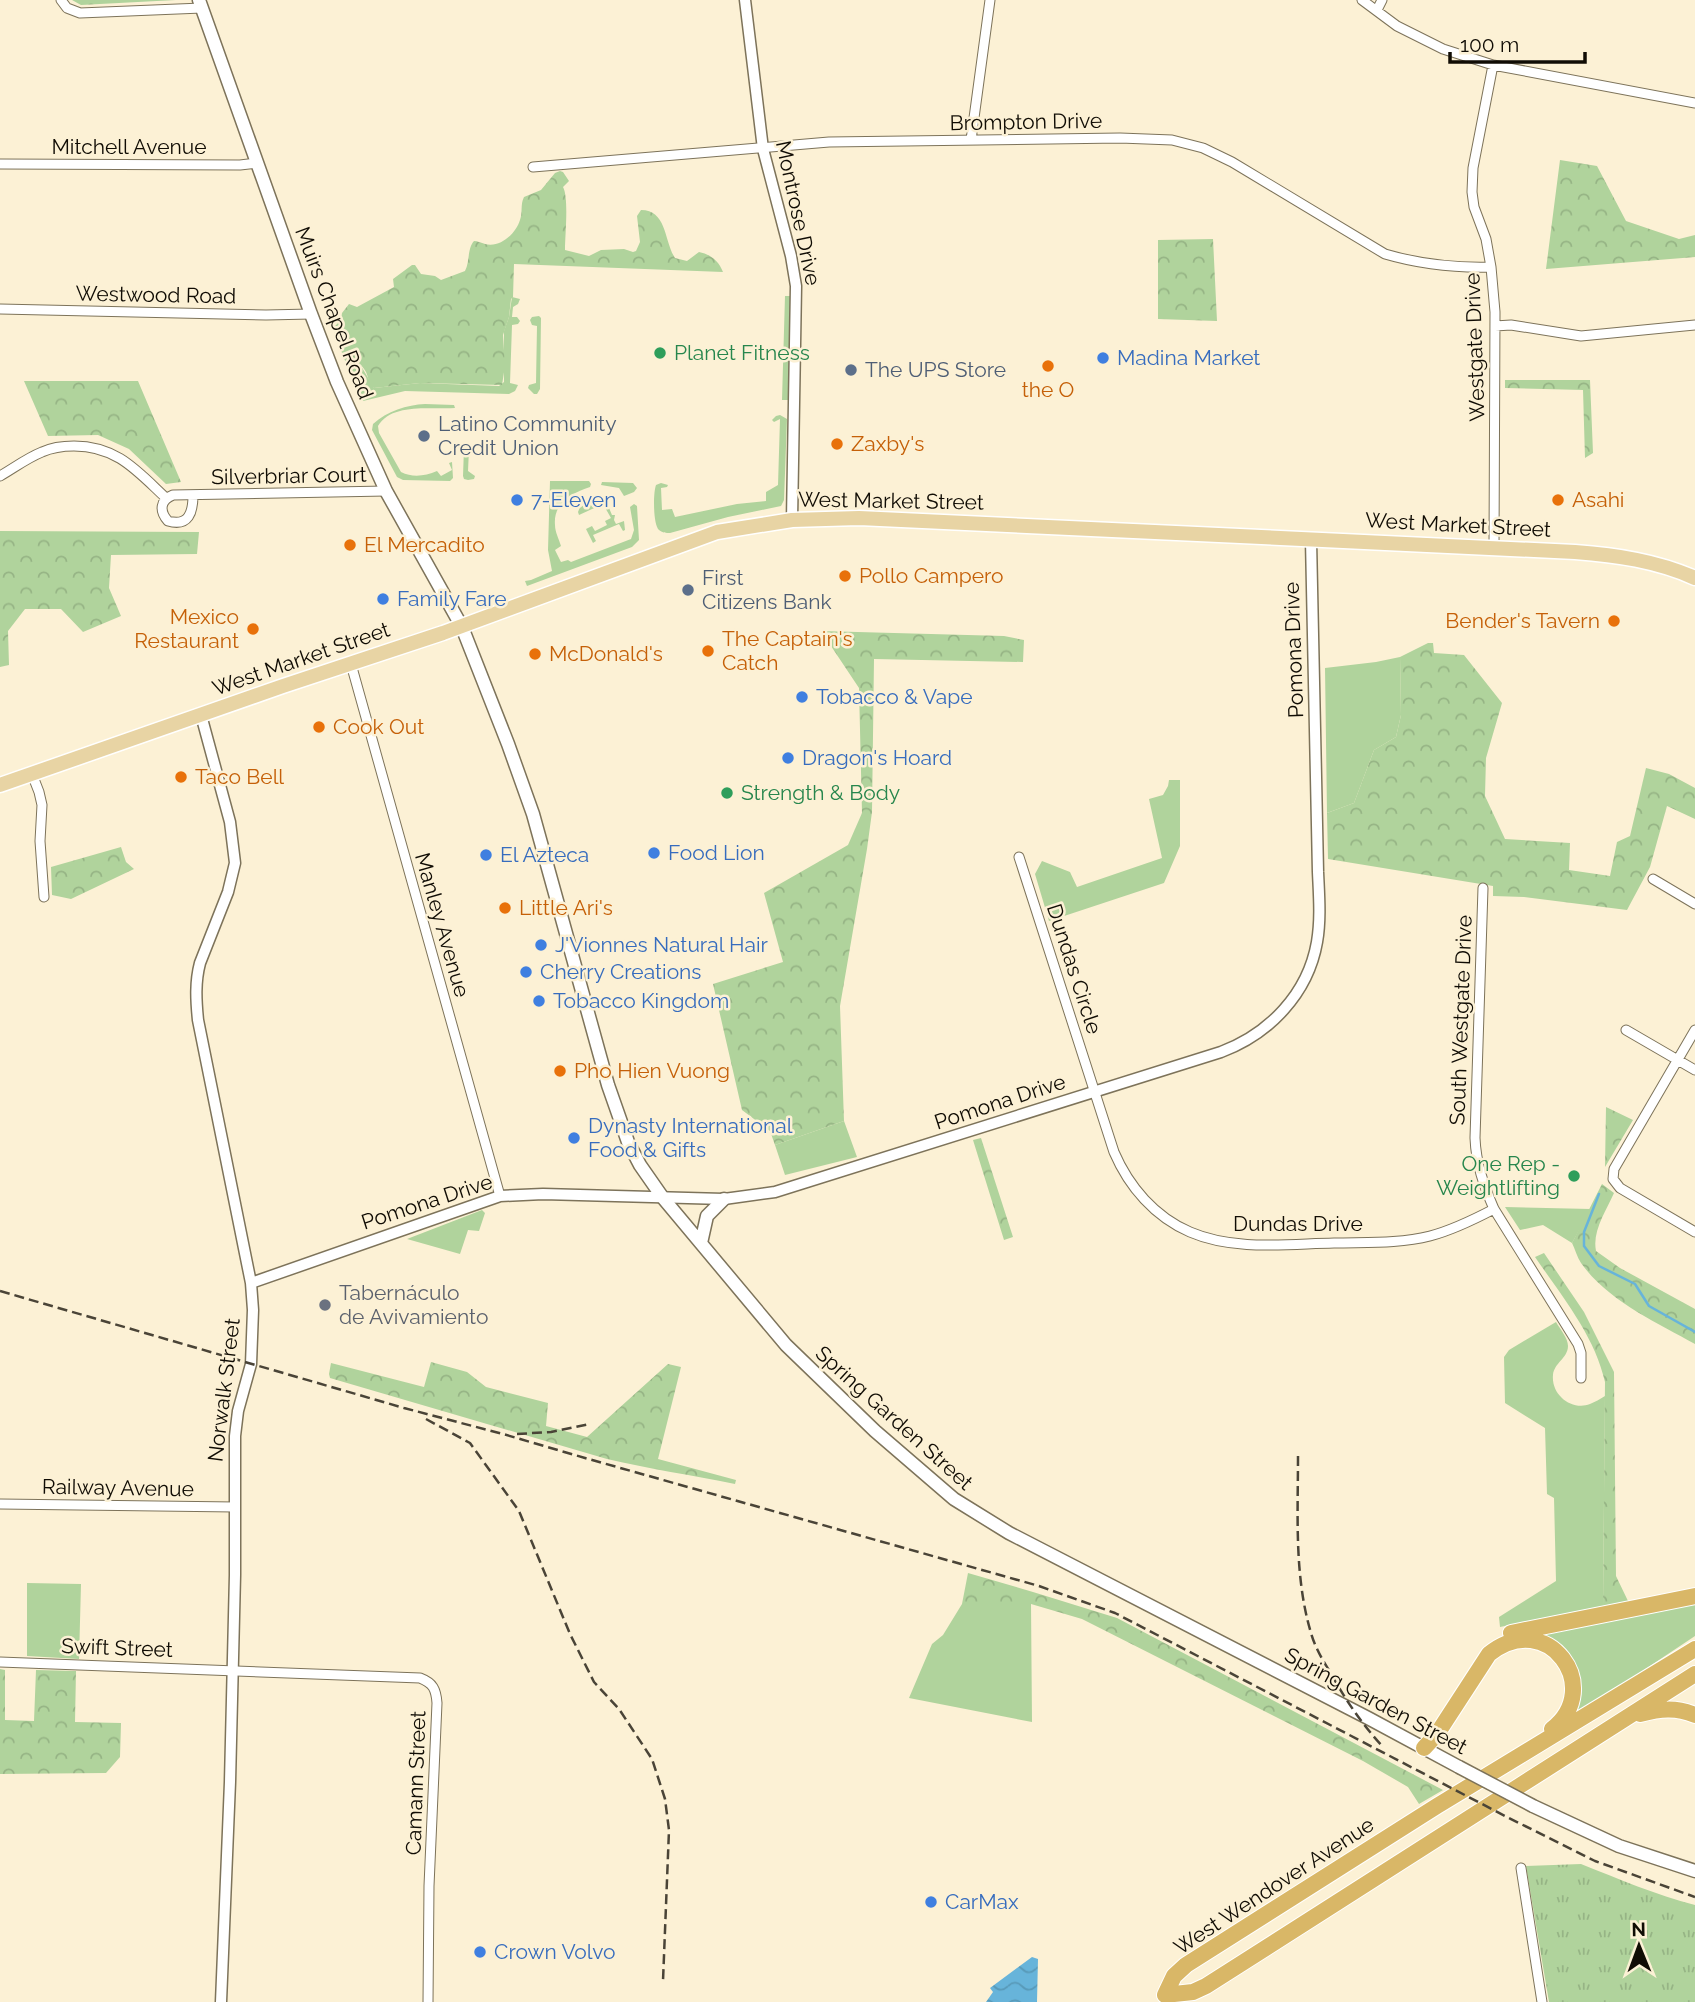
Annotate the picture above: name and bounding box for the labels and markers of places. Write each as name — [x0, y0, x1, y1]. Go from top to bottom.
place label: Planet Fitness — [674, 340, 810, 365]
marker: Planet Fitness — [652, 345, 668, 361]
place label: Madina Market — [1117, 345, 1260, 370]
marker: Madina Market — [1095, 350, 1111, 366]
place label: The UPS Store — [865, 357, 1006, 382]
marker: the O — [1040, 358, 1056, 374]
marker: The UPS Store — [843, 362, 859, 378]
place label: the O — [1022, 377, 1074, 402]
place label: Latino Community Credit Union — [438, 411, 617, 460]
marker: Latino Community Credit Union — [416, 428, 432, 444]
place label: Zaxby's — [851, 431, 924, 456]
marker: Zaxby's — [829, 436, 845, 452]
place label: 7-Eleven — [531, 487, 616, 512]
place label: Asahi — [1572, 487, 1624, 512]
marker: 7-Eleven — [509, 492, 525, 508]
marker: Asahi — [1550, 492, 1566, 508]
place label: El Mercadito — [364, 532, 485, 557]
marker: El Mercadito — [342, 537, 358, 553]
place label: Pollo Campero — [859, 563, 1004, 588]
place label: First Citizens Bank — [702, 565, 832, 614]
marker: Pollo Campero — [837, 568, 853, 584]
marker: First Citizens Bank — [680, 582, 696, 598]
place label: Family Fare — [397, 586, 507, 611]
marker: Family Fare — [375, 591, 391, 607]
place label: Mexico Restaurant — [134, 604, 239, 653]
place label: Bender's Tavern — [1445, 608, 1600, 633]
marker: Bender's Tavern — [1606, 613, 1622, 629]
marker: Mexico Restaurant — [245, 621, 261, 637]
place label: The Captain's Catch — [722, 626, 853, 675]
place label: McDonald's — [549, 641, 663, 666]
marker: The Captain's Catch — [700, 643, 716, 659]
marker: McDonald's — [527, 646, 543, 662]
place label: Tobacco & Vape — [816, 684, 973, 709]
marker: Tobacco & Vape — [794, 689, 810, 705]
place label: Cook Out — [333, 714, 424, 739]
marker: Cook Out — [311, 719, 327, 735]
place label: Dragon's Hoard — [802, 745, 952, 770]
marker: Dragon's Hoard — [780, 750, 796, 766]
place label: Taco Bell — [195, 764, 284, 789]
marker: Taco Bell — [173, 769, 189, 785]
place label: Strength & Body — [741, 780, 900, 805]
marker: Strength & Body — [719, 785, 735, 801]
place label: Food Lion — [668, 840, 765, 865]
place label: El Azteca — [500, 842, 589, 867]
marker: Food Lion — [646, 845, 662, 861]
marker: El Azteca — [478, 847, 494, 863]
place label: Little Ari's — [519, 895, 613, 920]
marker: Little Ari's — [497, 900, 513, 916]
place label: J'Vionnes Natural Hair — [555, 932, 768, 957]
marker: J'Vionnes Natural Hair — [533, 937, 549, 953]
place label: Cherry Creations — [540, 959, 702, 984]
marker: Cherry Creations — [518, 964, 534, 980]
place label: Tobacco Kingdom — [553, 988, 729, 1013]
marker: Tobacco Kingdom — [531, 993, 547, 1009]
place label: Pho Hien Vuong — [574, 1058, 730, 1083]
marker: Pho Hien Vuong — [552, 1063, 568, 1079]
place label: Dynasty International Food & Gifts — [588, 1113, 793, 1162]
marker: Dynasty International Food & Gifts — [566, 1130, 582, 1146]
place label: One Rep - Weightlifting — [1436, 1151, 1560, 1200]
marker: One Rep - Weightlifting — [1566, 1168, 1582, 1184]
place label: Tabernáculo de Avivamiento — [339, 1280, 488, 1329]
marker: Tabernáculo de Avivamiento — [317, 1297, 333, 1313]
place label: CarMax — [945, 1889, 1019, 1914]
marker: CarMax — [923, 1894, 939, 1910]
place label: Crown Volvo — [494, 1939, 616, 1964]
marker: Crown Volvo — [472, 1944, 488, 1960]

